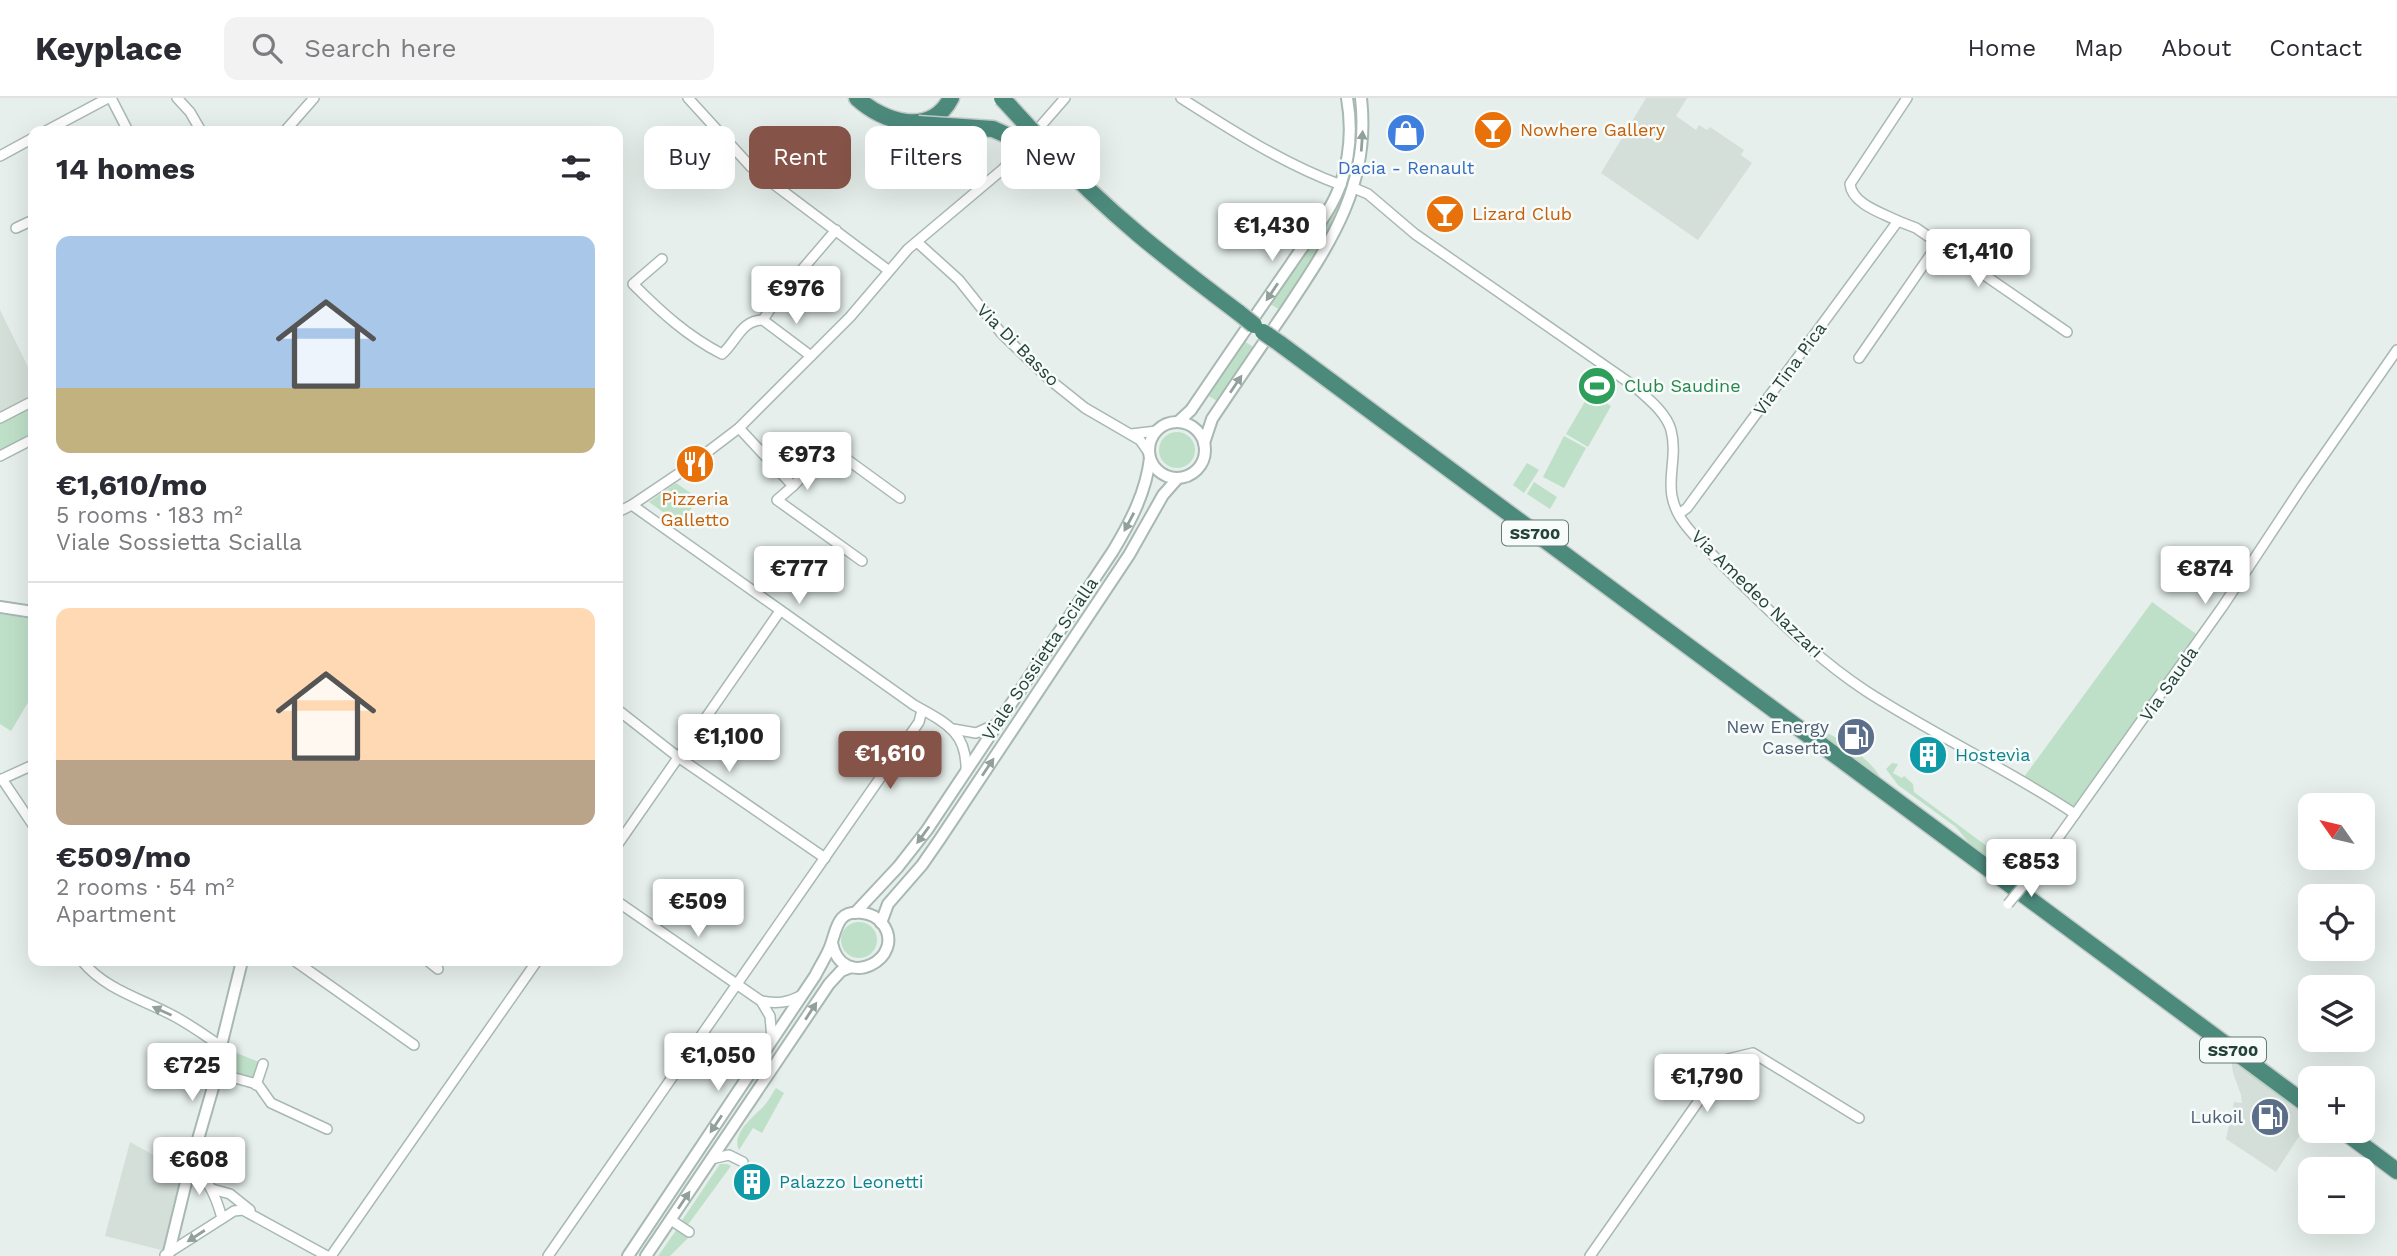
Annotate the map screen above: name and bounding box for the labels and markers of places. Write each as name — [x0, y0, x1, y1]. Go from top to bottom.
bar icon: Nowhere Gallery — [1472, 109, 1514, 151]
shop icon: Dacia - Renault — [1385, 112, 1427, 154]
place label: Nowhere Gallery — [1520, 119, 1666, 140]
place label: Dacia - Renault — [1338, 157, 1475, 178]
bar icon: Lizard Club — [1424, 193, 1466, 235]
place label: Lizard Club — [1472, 203, 1572, 224]
pin: €1,430 — [1215, 204, 1329, 263]
pin: €1,410 — [1921, 230, 2035, 289]
pin: €976 — [755, 266, 837, 326]
sports icon: Club Saudine — [1576, 365, 1618, 407]
place label: Club Saudine — [1624, 375, 1741, 396]
pin: €973 — [766, 432, 848, 492]
restaurant icon: Pizzeria Galletto — [674, 443, 716, 485]
place label: Pizzeria Galletto — [660, 488, 730, 530]
pin: €777 — [758, 546, 840, 606]
pin: €874 — [2164, 546, 2246, 606]
pin: €1,100 — [672, 714, 786, 774]
place label: New Energy Caserta — [1726, 716, 1830, 758]
fuel station icon: New Energy Caserta — [1835, 716, 1877, 758]
pin: €1,610 — [833, 732, 947, 791]
building icon: Hostevìa — [1907, 734, 1949, 776]
place label: Hostevìa — [1955, 744, 2030, 765]
pin: €853 — [1990, 840, 2072, 899]
pin: €509 — [657, 880, 739, 939]
pin: €1,050 — [661, 1034, 775, 1093]
pin: €725 — [151, 1044, 233, 1103]
pin: €1,790 — [1650, 1054, 1764, 1114]
fuel station icon: Lukoil — [2249, 1096, 2291, 1138]
place label: Lukoil — [2190, 1106, 2243, 1127]
pin: €608 — [158, 1138, 240, 1197]
building icon: Palazzo Leonetti — [731, 1161, 773, 1203]
place label: Palazzo Leonetti — [779, 1171, 924, 1192]

